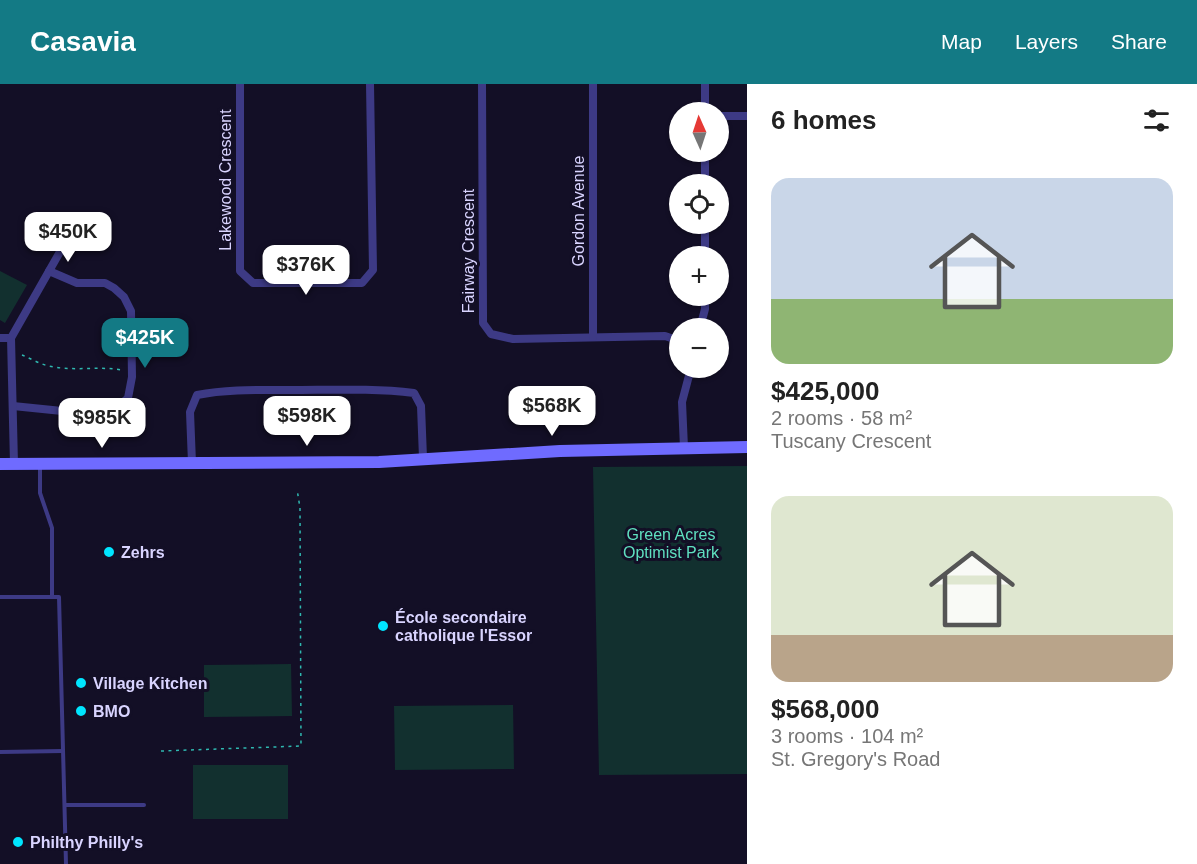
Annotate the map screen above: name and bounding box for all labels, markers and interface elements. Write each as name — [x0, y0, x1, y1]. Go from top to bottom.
text: Casavia — [30, 26, 136, 57]
text: Map — [941, 30, 982, 53]
text: Layers — [1015, 30, 1078, 53]
text: Share — [1111, 30, 1167, 53]
north arrow — [669, 102, 729, 162]
map controls — [669, 102, 729, 378]
icon: filters — [1140, 104, 1173, 137]
text: 6 homes — [771, 105, 877, 135]
street label: Lakewood Crescent — [217, 109, 234, 251]
street label: Gordon Avenue — [570, 155, 587, 266]
button: locate — [669, 174, 729, 234]
street label: Fairway Crescent — [460, 188, 477, 313]
pin: $450K — [26, 212, 110, 263]
icon: home — [918, 217, 1026, 325]
text: $450K — [39, 220, 97, 242]
pin: $376K — [264, 245, 348, 296]
button: + — [669, 246, 729, 306]
text: $376K — [277, 253, 335, 275]
pin: $425K — [103, 318, 187, 369]
button: − — [669, 318, 729, 378]
text: $425K — [116, 326, 174, 348]
text: $425,000 — [771, 376, 879, 406]
pin: $568K — [510, 386, 594, 437]
text: $568K — [523, 394, 581, 416]
pin: $598K — [265, 396, 349, 447]
pin: $985K — [60, 398, 144, 449]
text: $598K — [278, 404, 336, 426]
text: $985K — [73, 406, 131, 428]
text: 2 rooms · 58 m² — [771, 407, 912, 429]
text: Tuscany Crescent — [771, 430, 931, 452]
park label: Green Acres Optimist Park — [623, 526, 720, 561]
icon: home — [918, 535, 1026, 643]
place label: Zehrs — [121, 544, 165, 561]
marker: Zehrs — [102, 545, 116, 559]
place label: École secondaire catholique l'Essor — [395, 608, 532, 644]
marker: École secondaire catholique l'Essor — [376, 619, 390, 633]
place label: Village Kitchen — [93, 675, 207, 692]
marker: Village Kitchen — [74, 676, 88, 690]
text: $568,000 — [771, 694, 879, 724]
place label: BMO — [93, 703, 130, 720]
marker: BMO — [74, 704, 88, 718]
text: 3 rooms · 104 m² — [771, 725, 923, 747]
text: St. Gregory's Road — [771, 748, 940, 770]
place label: Philthy Philly's — [30, 834, 143, 851]
marker: Philthy Philly's — [11, 835, 25, 849]

